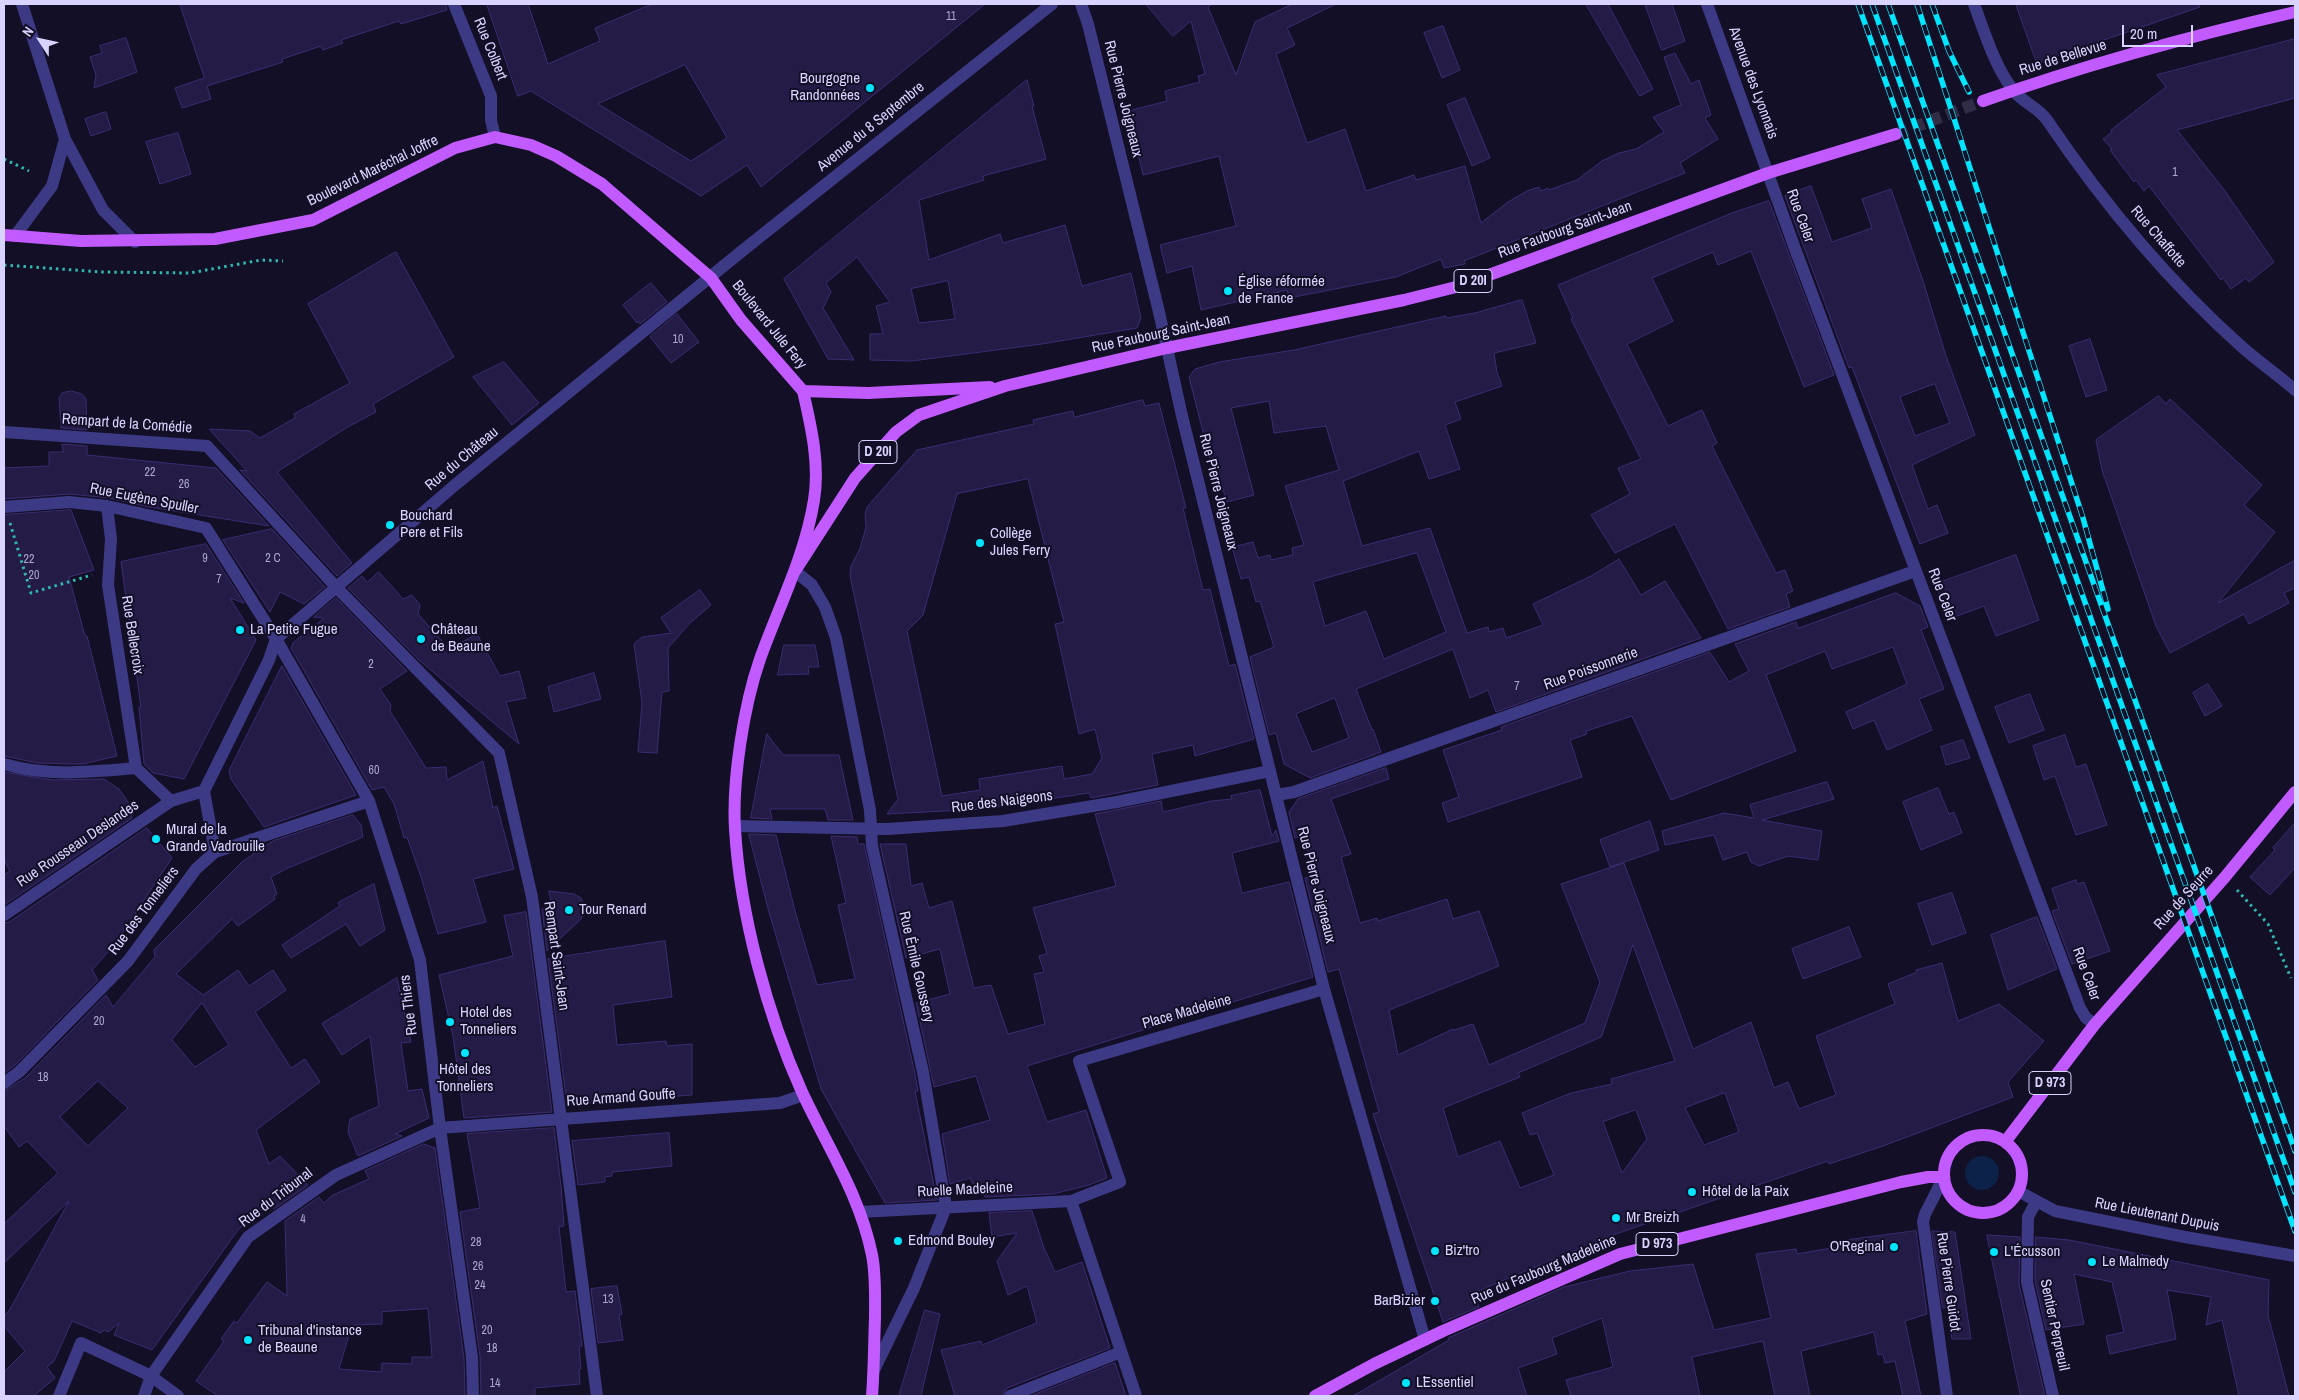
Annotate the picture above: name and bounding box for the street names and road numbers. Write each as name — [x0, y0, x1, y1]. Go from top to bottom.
street label: Rue Colbert — [469, 15, 511, 83]
street label: Avenue des Lyonnais — [1724, 25, 1782, 141]
street label: Rue de Bellevue — [2017, 36, 2109, 80]
street label: Rue Pierre Joigneaux — [1100, 39, 1146, 159]
street label: Avenue du 8 Septembre — [814, 78, 928, 176]
street label: Boulevard Maréchal Joffre — [305, 131, 441, 211]
street label: Rue Celer — [1782, 187, 1818, 245]
street label: Rue Faubourg Saint-Jean — [1496, 197, 1634, 263]
street label: Rue Chaffotte — [2126, 203, 2190, 271]
road number: D 20I — [1454, 270, 1492, 292]
street label: Boulevard Jule Fery — [728, 277, 810, 373]
street label: Rue Faubourg Saint-Jean — [1090, 311, 1232, 357]
street label: Rempart de la Comédie — [61, 410, 193, 438]
street label: Rue du Château — [422, 423, 502, 495]
street label: Rue Pierre Joigneaux — [1195, 432, 1241, 552]
road number: D 20I — [859, 441, 897, 464]
street label: Rue Eugène Spuller — [88, 480, 200, 518]
street label: Rue Celer — [1924, 566, 1960, 624]
street label: Rue Bellecroix — [117, 594, 147, 676]
street label: Rue Poissonnerie — [1542, 644, 1640, 694]
street label: Rue des Naigeons — [950, 787, 1054, 817]
street label: Rue Rousseau Deslandes — [14, 797, 142, 891]
street label: Rue Pierre Joigneaux — [1293, 825, 1339, 945]
street label: Rue de Seurre — [2151, 862, 2217, 934]
street label: Rue des Tonneliers — [105, 863, 183, 959]
street label: Rempart Saint-Jean — [539, 900, 573, 1012]
street label: Rue Émile Goussery — [894, 910, 938, 1024]
street label: Rue Celer — [2068, 945, 2104, 1003]
street label: Rue Thiers — [396, 974, 422, 1036]
street label: Place Madeleine — [1140, 991, 1234, 1033]
road number: D 973 — [2029, 1072, 2071, 1094]
street label: Rue Armand Gouffe — [566, 1085, 676, 1111]
street label: Rue du Tribunal — [236, 1164, 316, 1232]
street label: Ruelle Madeleine — [917, 1179, 1013, 1201]
street label: Rue Lieutenant Dupuis — [2093, 1194, 2221, 1236]
street label: Rue du Faubourg Madeleine — [1469, 1231, 1619, 1309]
street label: Rue Pierre Guidot — [1932, 1231, 1964, 1333]
road number: D 973 — [1636, 1232, 1678, 1256]
street label: Sentier Perpreuil — [2036, 1278, 2072, 1372]

